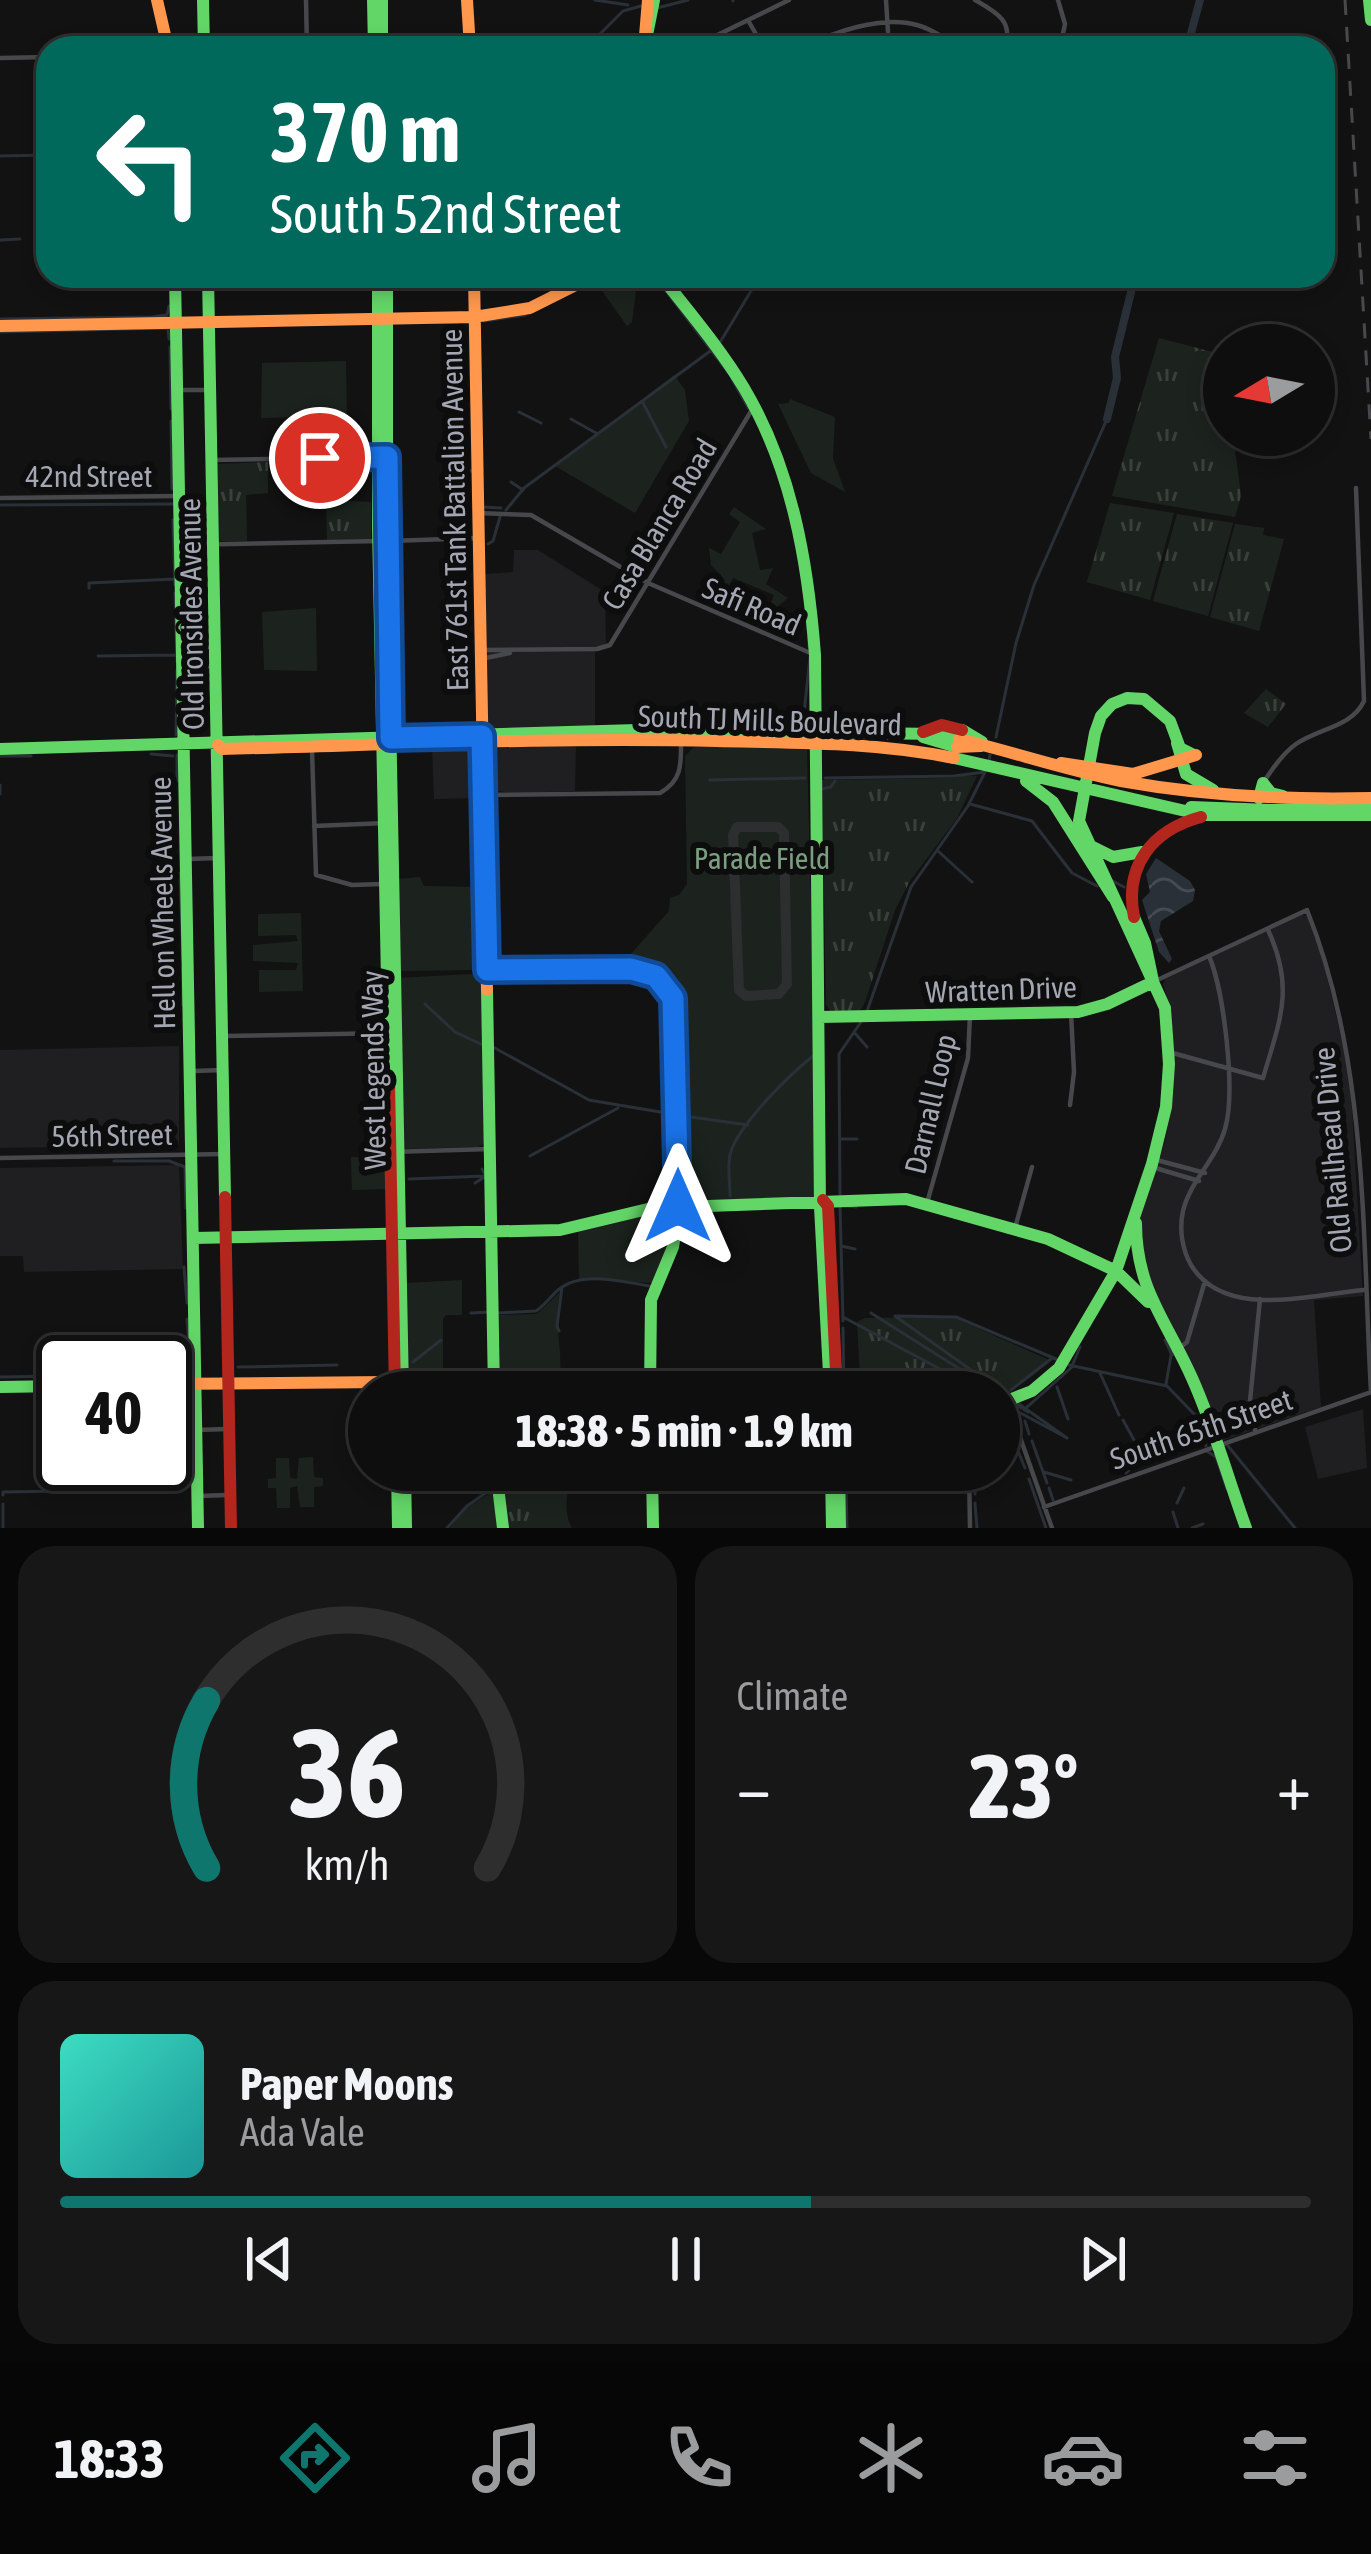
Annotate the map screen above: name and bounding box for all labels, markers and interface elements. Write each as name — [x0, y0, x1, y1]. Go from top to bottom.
icon: left — [72, 84, 228, 240]
text: 370 m — [270, 84, 460, 180]
text: South 52nd Street — [270, 183, 622, 244]
north arrow — [1203, 324, 1335, 456]
map controls — [1203, 324, 1335, 456]
street label: East 761st Tank Battalion Avenue — [434, 328, 474, 692]
pin — [269, 407, 371, 509]
icon: arrive — [287, 425, 353, 491]
street label: Casa Blanca Road — [595, 432, 723, 616]
street label: 42nd Street — [26, 459, 152, 493]
street label: Old Ironsides Avenue — [172, 498, 210, 730]
street label: Safi Road — [698, 570, 806, 642]
street label: South TJ Mills Boulevard — [637, 698, 903, 742]
street label: Hell on Wheels Avenue — [143, 776, 181, 1030]
park label: Parade Field — [694, 841, 830, 875]
street label: Wratten Drive — [925, 969, 1077, 1009]
street label: West Legends Way — [354, 970, 392, 1170]
street label: Darnall Loop — [897, 1031, 963, 1177]
street label: Old Railhead Drive — [1306, 1046, 1358, 1254]
street label: 56th Street — [51, 1117, 173, 1153]
position arrow — [615, 1143, 741, 1269]
speed limit sign: 40 — [36, 1335, 192, 1491]
street label: South 65th Street — [1106, 1382, 1296, 1476]
text: 18:38 · 5 min · 1.9 km — [515, 1405, 853, 1457]
text: Climate — [737, 1674, 848, 1718]
text: 36 — [289, 1700, 406, 1843]
text: 23° — [969, 1734, 1078, 1837]
text: − — [737, 1748, 771, 1824]
text: + — [1277, 1748, 1311, 1824]
text: km/h — [305, 1839, 390, 1888]
text: Paper Moons — [240, 2058, 453, 2110]
text: Ada Vale — [240, 2110, 365, 2154]
icon: previous — [236, 2226, 302, 2292]
icon: pause — [653, 2226, 719, 2292]
icon: next — [1070, 2226, 1136, 2292]
icon: directions — [273, 2416, 357, 2500]
icon: music — [465, 2416, 549, 2500]
icon: phone — [657, 2416, 741, 2500]
icon: climate — [849, 2416, 933, 2500]
icon: car — [1041, 2416, 1125, 2500]
icon: filters — [1233, 2416, 1317, 2500]
text: 18:33 — [54, 2428, 165, 2489]

